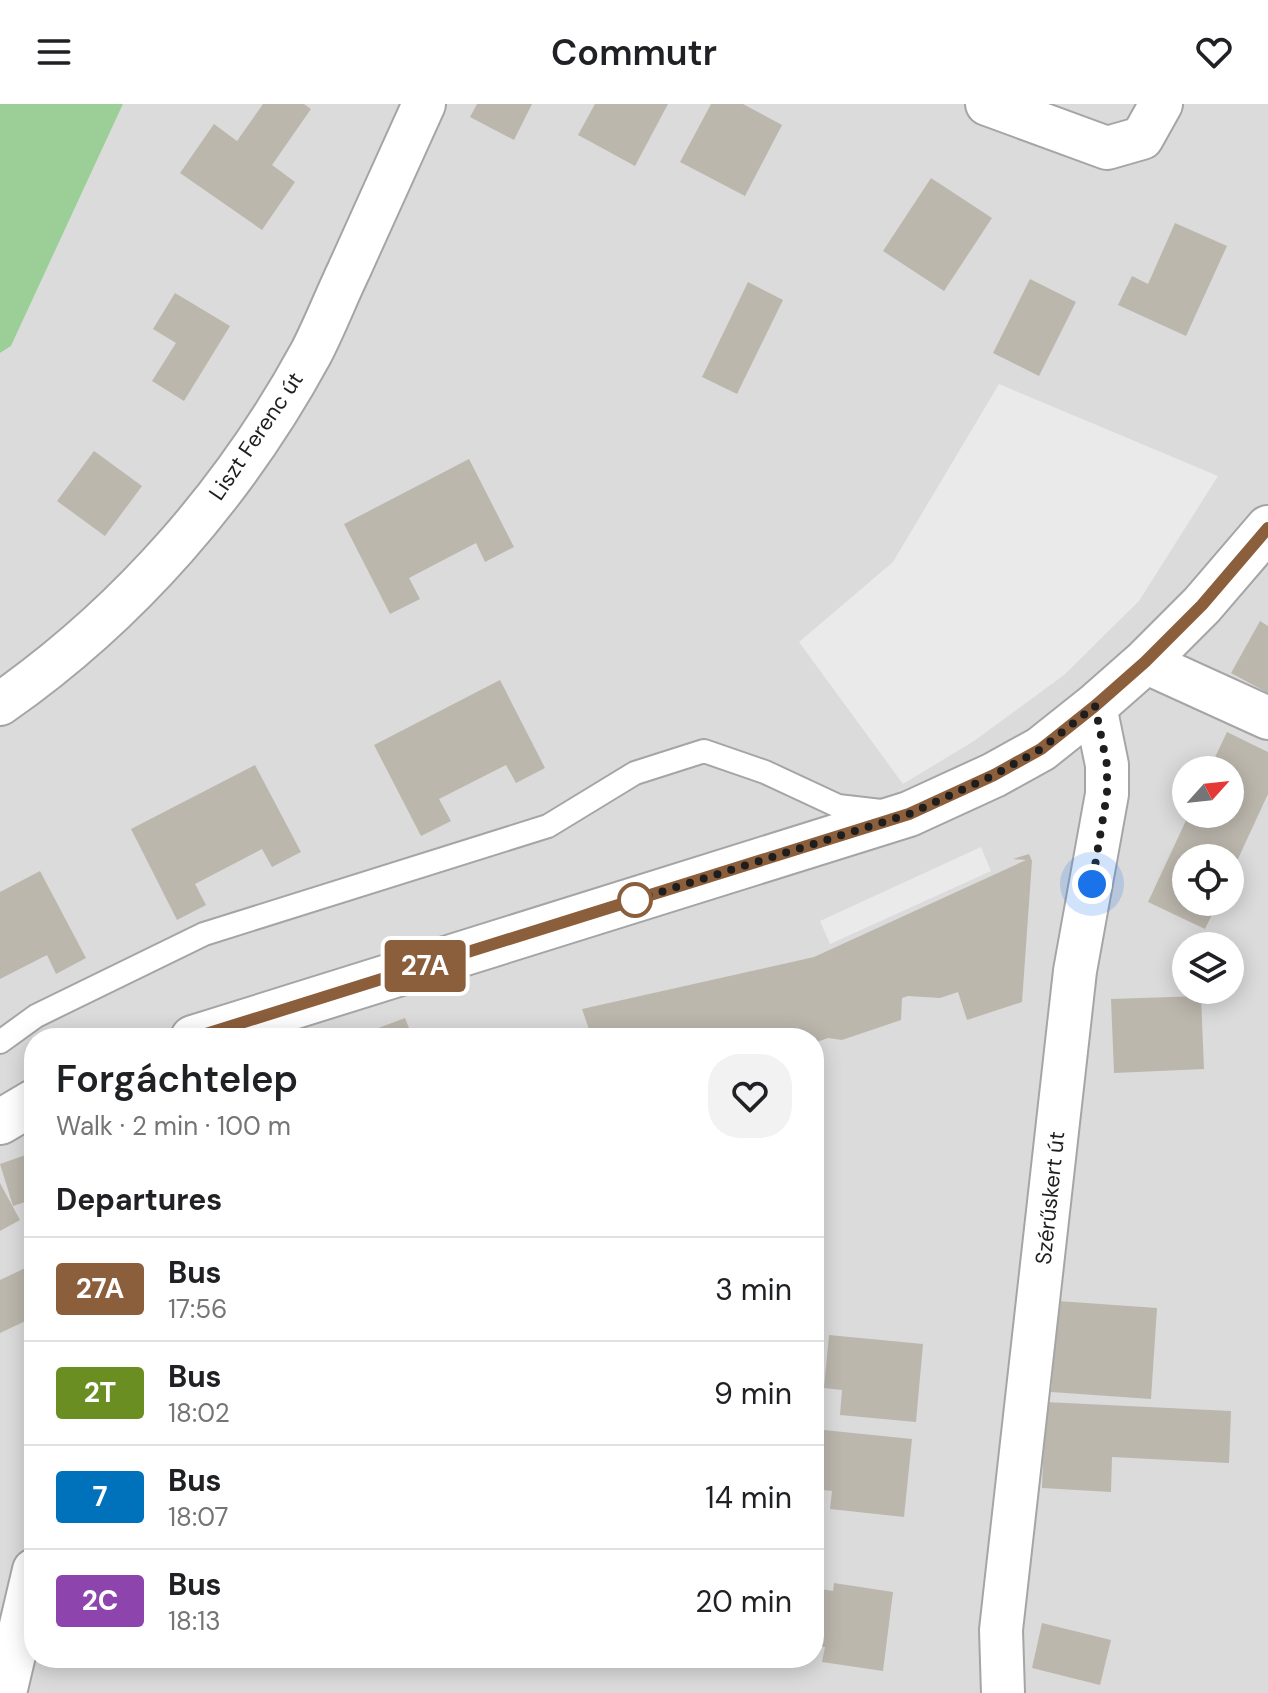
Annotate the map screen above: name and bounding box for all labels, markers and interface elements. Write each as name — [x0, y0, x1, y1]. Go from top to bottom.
text: Commutr — [551, 29, 717, 76]
icon: menu — [32, 30, 76, 74]
icon: heart — [1192, 30, 1236, 74]
street label: Liszt Ferenc út — [202, 366, 310, 506]
north arrow — [1172, 756, 1244, 828]
map controls — [1172, 756, 1244, 1004]
button: locate — [1172, 844, 1244, 916]
your location — [1072, 864, 1112, 904]
unlabelled marker — [618, 883, 652, 917]
button: layers — [1172, 932, 1244, 1004]
line badge: 27A — [379, 940, 471, 992]
text: 27A — [401, 947, 449, 984]
text: Forgáchtelep — [56, 1054, 298, 1104]
button: heart — [708, 1054, 792, 1138]
text: Walk · 2 min · 100 m — [56, 1109, 291, 1143]
street label: Szérűskert út — [1029, 1130, 1071, 1266]
text: Departures — [56, 1180, 222, 1219]
text: Bus — [168, 1253, 222, 1292]
text: 27A — [76, 1270, 124, 1307]
text: 3 min — [715, 1270, 792, 1309]
text: 17:56 — [168, 1292, 227, 1326]
text: Bus — [168, 1357, 222, 1396]
text: 2T — [84, 1374, 116, 1411]
text: 9 min — [714, 1374, 792, 1413]
text: 18:02 — [168, 1396, 230, 1430]
text: Bus — [168, 1461, 222, 1500]
text: 7 — [92, 1478, 108, 1515]
text: 14 min — [705, 1478, 792, 1517]
text: 18:07 — [168, 1500, 228, 1534]
text: Bus — [168, 1565, 222, 1604]
text: 2C — [82, 1582, 118, 1619]
text: 20 min — [695, 1582, 792, 1621]
text: 18:13 — [168, 1604, 221, 1638]

